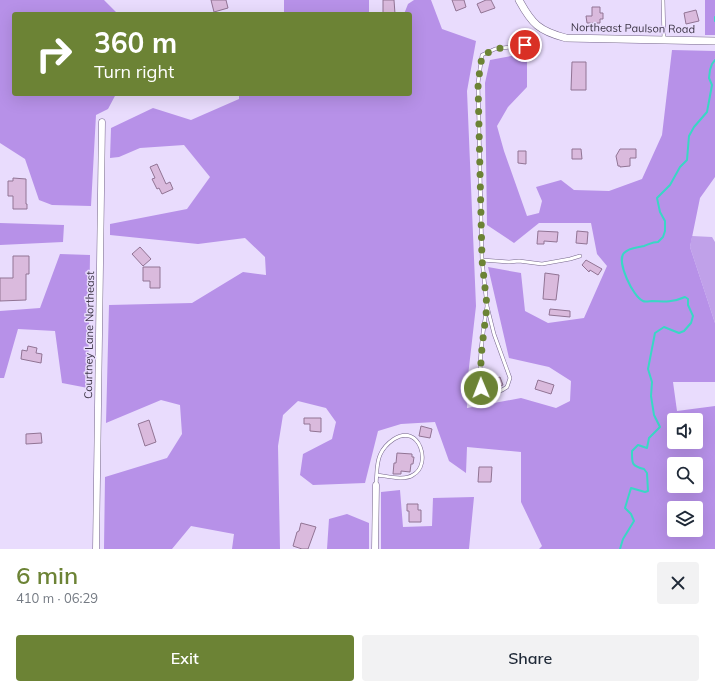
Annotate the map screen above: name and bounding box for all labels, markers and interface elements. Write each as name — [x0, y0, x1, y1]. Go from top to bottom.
street label: Northeast Paulson Road — [571, 20, 695, 36]
text: 360 m — [94, 25, 177, 60]
icon: right — [28, 28, 80, 80]
pin — [508, 28, 542, 62]
icon: arrive — [514, 34, 536, 56]
text: Turn right — [94, 60, 174, 83]
street label: Courtney Lane Northeast — [81, 271, 97, 399]
position arrow — [460, 367, 502, 409]
map controls — [667, 413, 703, 537]
button: sound — [667, 413, 703, 449]
button: search — [667, 457, 703, 493]
button: layers — [667, 501, 703, 537]
text: 6 min — [16, 560, 78, 590]
button: close — [657, 562, 699, 604]
text: 410 m · 06:29 — [16, 590, 98, 606]
button: Exit — [16, 635, 354, 681]
button: Share — [362, 635, 699, 681]

